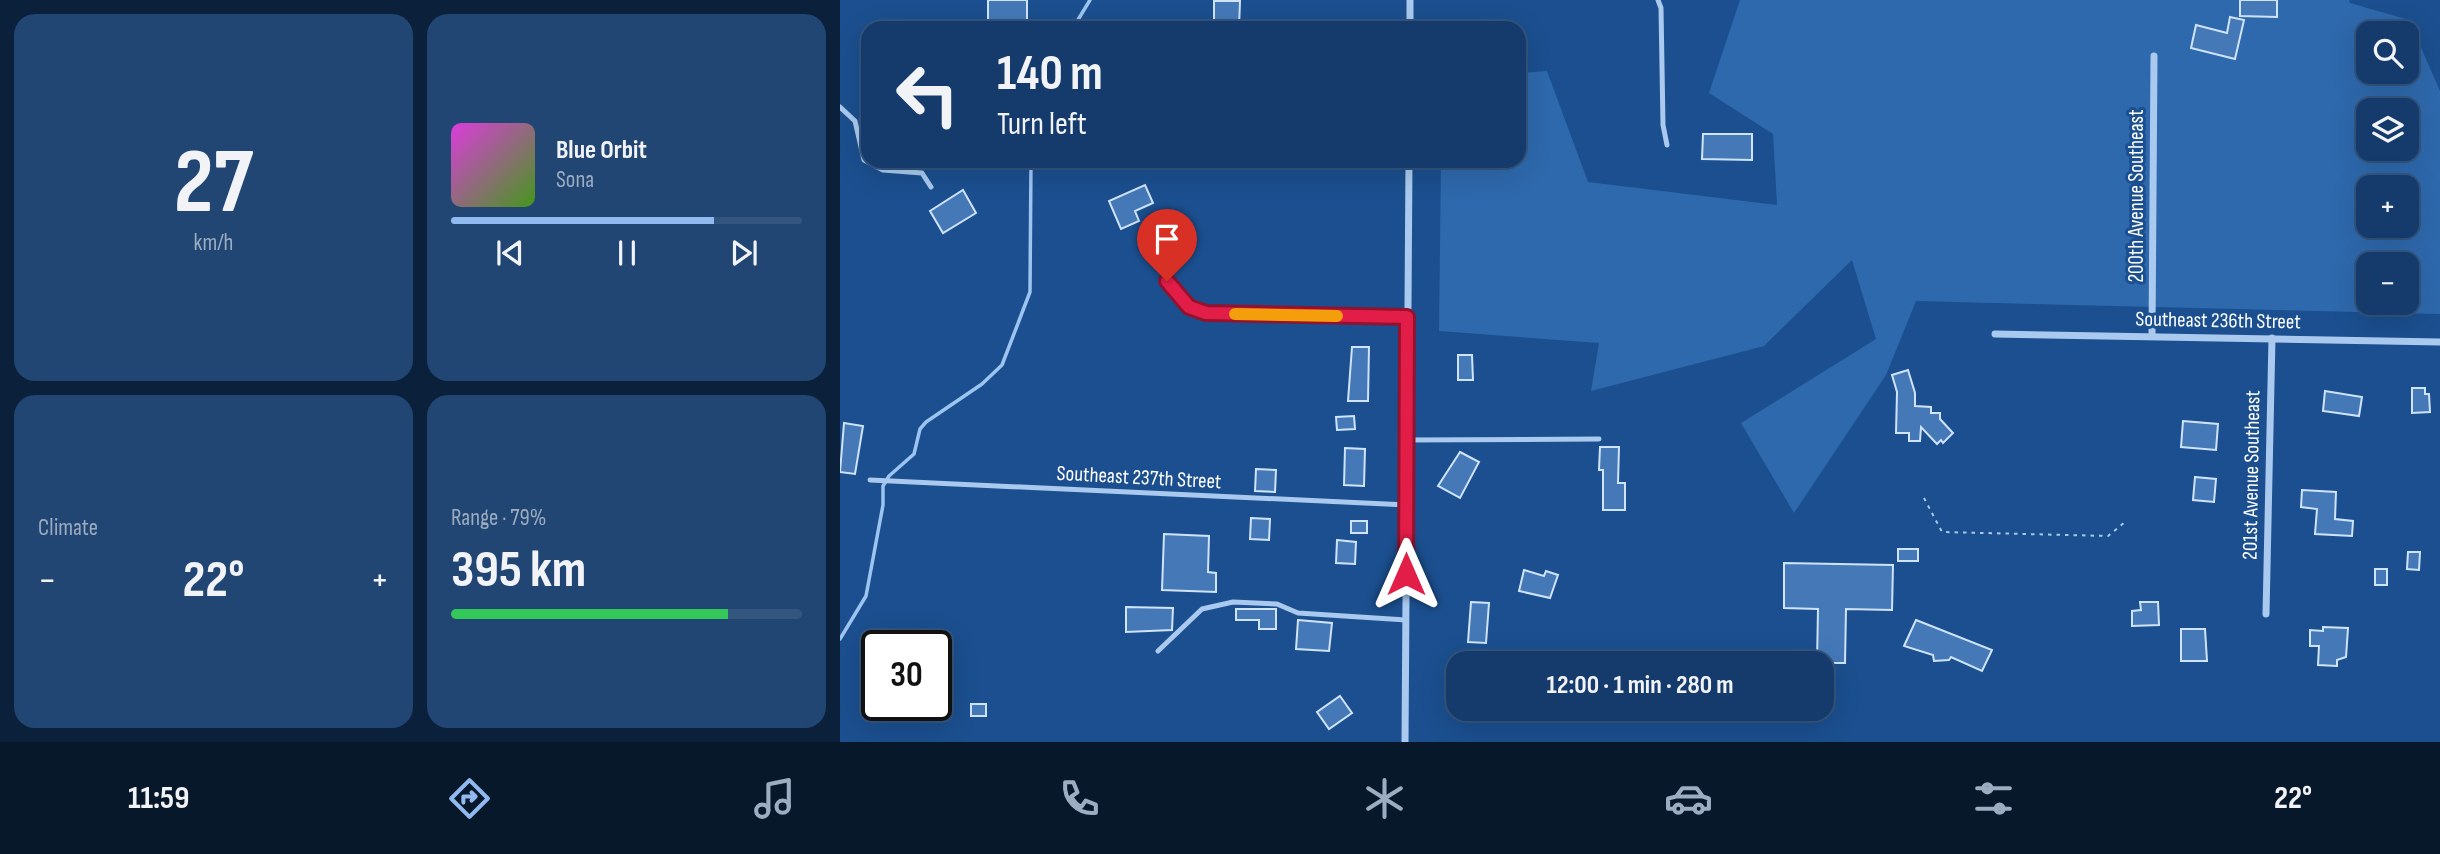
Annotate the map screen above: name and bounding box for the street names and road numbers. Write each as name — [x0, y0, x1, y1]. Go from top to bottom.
street label: 200th Avenue Southeast — [2124, 109, 2149, 283]
street label: Southeast 236th Street — [2135, 307, 2301, 334]
street label: 201st Avenue Southeast — [2238, 390, 2265, 560]
street label: Southeast 237th Street — [1056, 461, 1222, 494]

